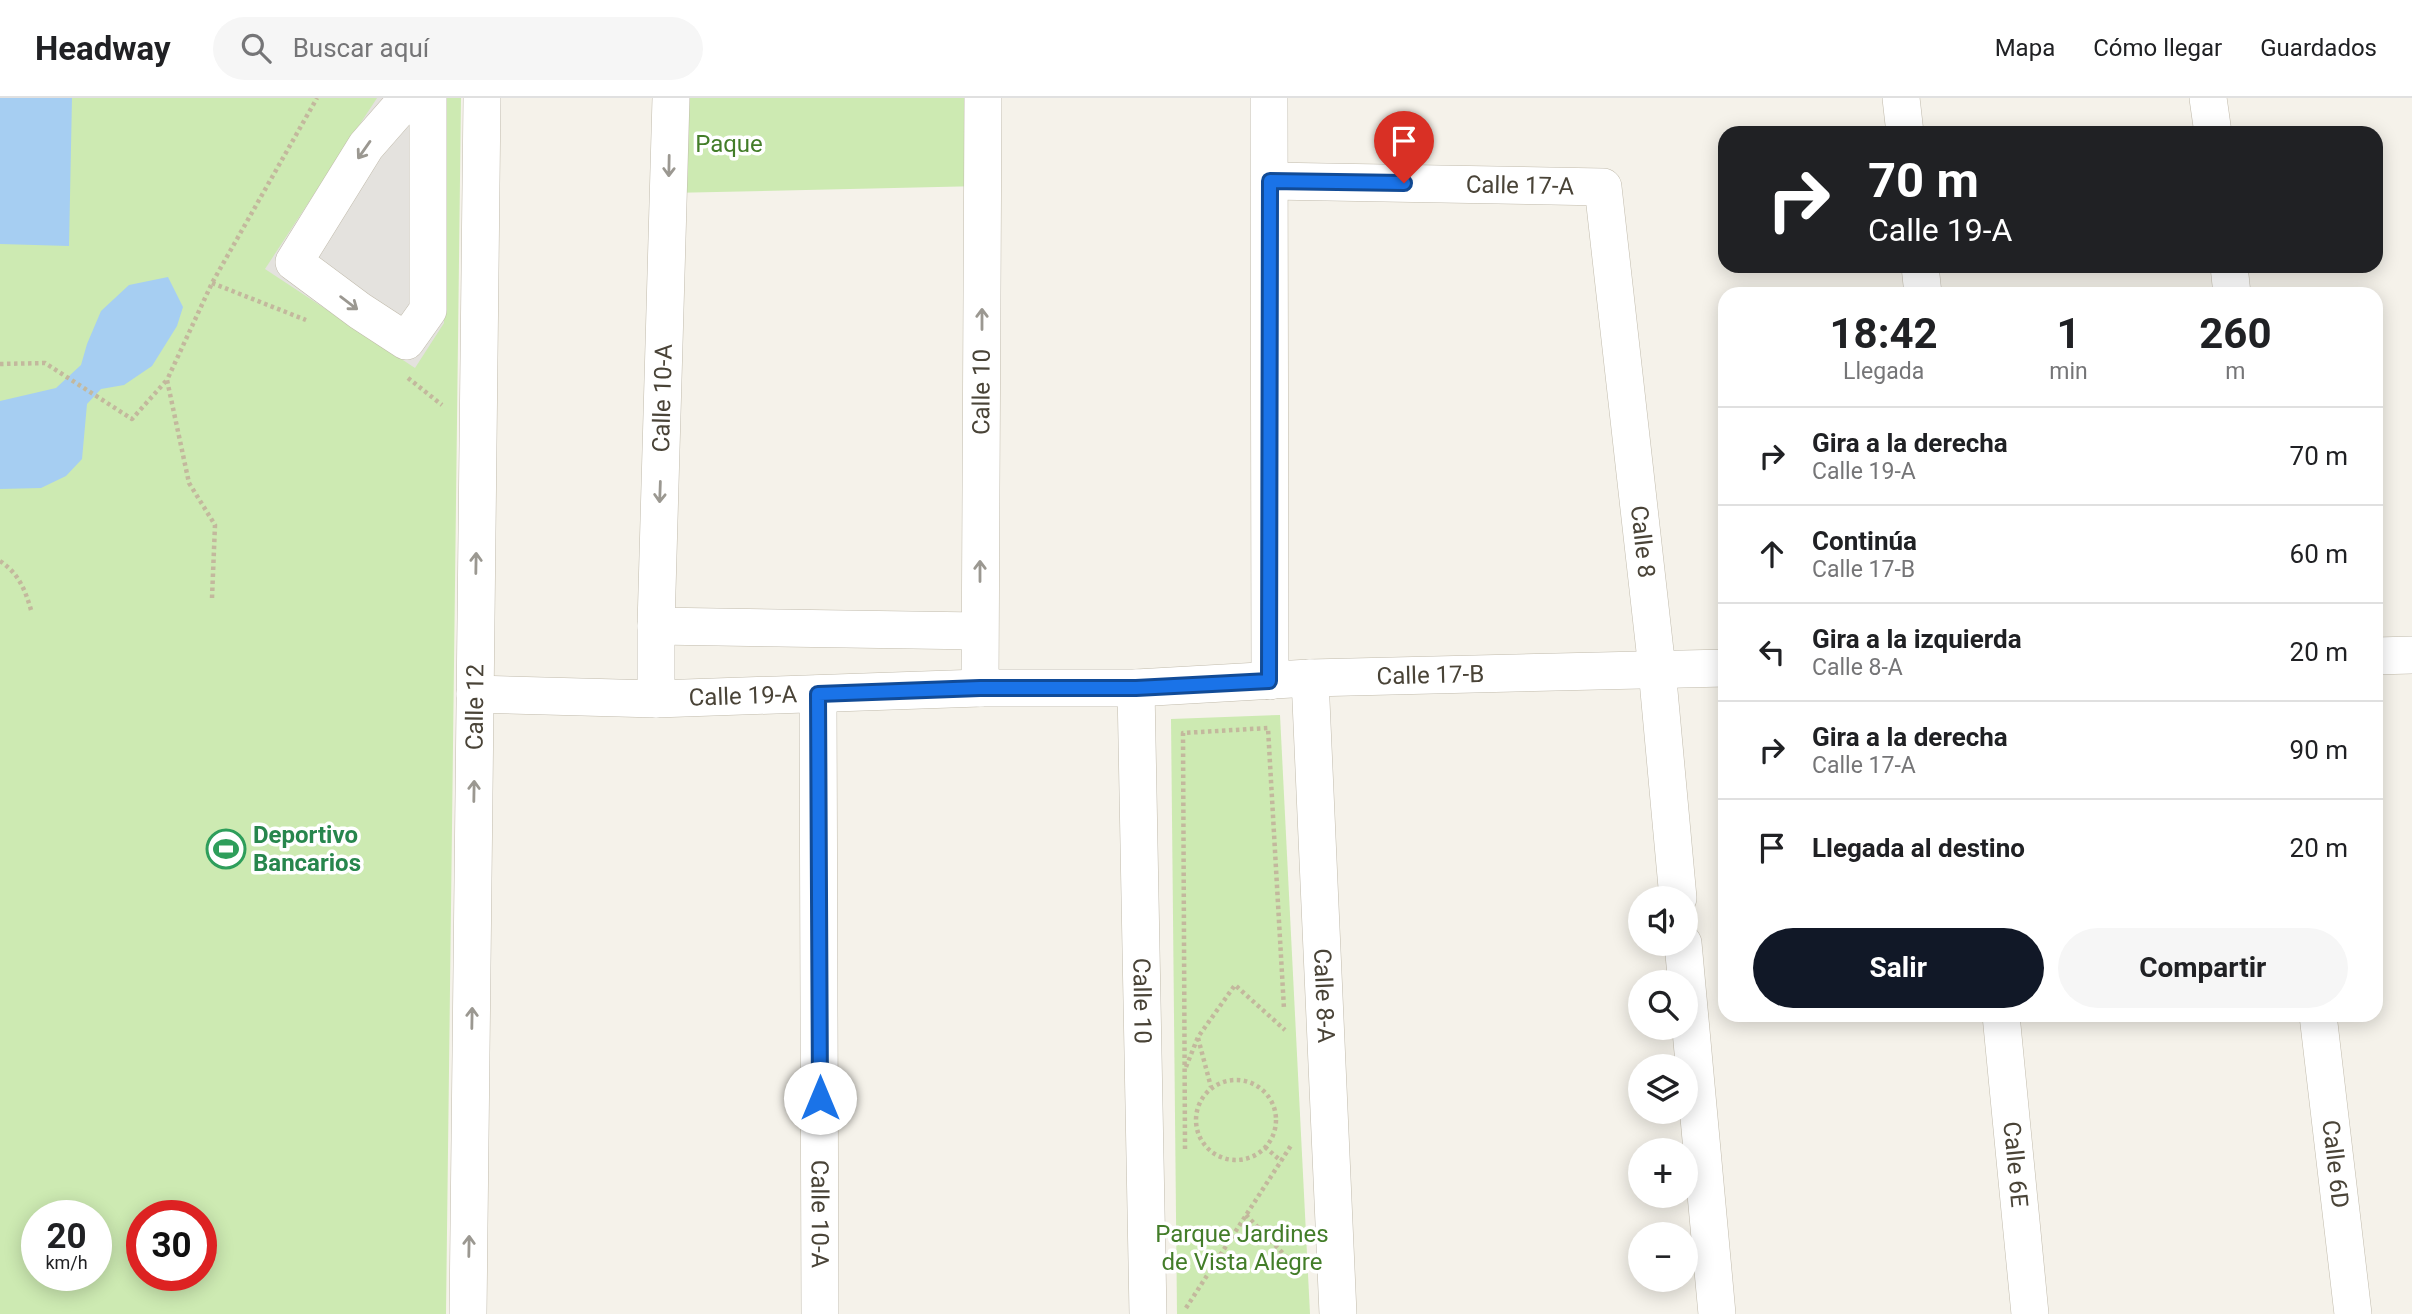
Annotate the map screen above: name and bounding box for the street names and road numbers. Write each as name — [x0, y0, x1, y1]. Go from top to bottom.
street label: Calle 17-A — [1466, 171, 1575, 200]
street label: Calle 10-A — [647, 343, 678, 453]
street label: Calle 10 — [967, 349, 996, 435]
street label: Calle 8 — [1625, 504, 1661, 579]
street label: Calle 17-B — [1376, 660, 1485, 690]
street label: Calle 12 — [460, 664, 489, 750]
street label: Calle 19-A — [688, 680, 798, 712]
street label: Calle 8-A — [1308, 948, 1340, 1044]
street label: Calle 10 — [1127, 958, 1157, 1044]
street label: Calle 6D — [2316, 1118, 2354, 1209]
street label: Calle 6E — [1997, 1120, 2034, 1209]
street label: Calle 10-A — [806, 1160, 834, 1269]

